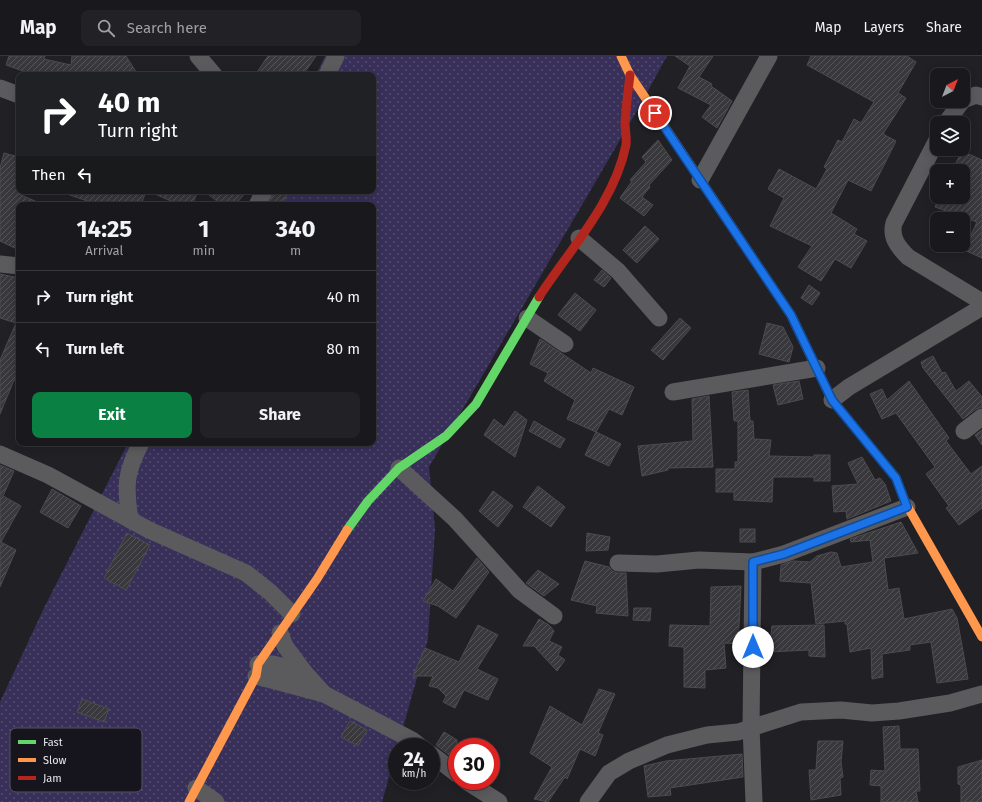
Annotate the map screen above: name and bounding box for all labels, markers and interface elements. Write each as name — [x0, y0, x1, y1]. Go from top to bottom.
search box — [81, 10, 361, 46]
text: Map — [20, 16, 57, 39]
icon: search — [95, 17, 117, 39]
text: Search here — [127, 19, 207, 37]
text: Map — [815, 19, 841, 36]
text: Layers — [863, 19, 904, 36]
text: Share — [926, 19, 962, 36]
north arrow — [930, 68, 970, 108]
map controls — [930, 68, 970, 252]
text: 40 m — [98, 86, 161, 119]
icon: right — [32, 88, 84, 140]
pin — [638, 96, 672, 130]
icon: arrive — [644, 102, 666, 124]
button: layers — [930, 116, 970, 156]
text: Turn right — [98, 120, 178, 142]
icon: left — [74, 164, 96, 186]
button: + — [930, 164, 970, 204]
text: Then — [32, 166, 66, 184]
button: − — [930, 212, 970, 252]
text: 14:25 — [76, 215, 132, 243]
text: 1 — [198, 215, 209, 243]
text: 340 — [275, 215, 316, 243]
text: Arrival — [85, 243, 123, 258]
text: min — [193, 243, 215, 258]
text: m — [290, 243, 301, 258]
icon: right — [32, 286, 54, 308]
text: Turn right — [66, 288, 133, 306]
text: 40 m — [327, 288, 360, 306]
icon: left — [32, 338, 54, 360]
text: Turn left — [66, 340, 124, 358]
text: 80 m — [327, 340, 360, 358]
button: Exit — [32, 392, 192, 438]
button: Share — [200, 392, 360, 438]
position arrow — [732, 626, 774, 668]
legend — [10, 728, 142, 792]
text: Fast — [43, 736, 63, 749]
speed limit sign: 30 — [448, 738, 500, 790]
text: 24 — [403, 747, 425, 771]
text: Slow — [43, 754, 67, 767]
text: km/h — [402, 768, 426, 780]
text: Jam — [43, 772, 62, 785]

